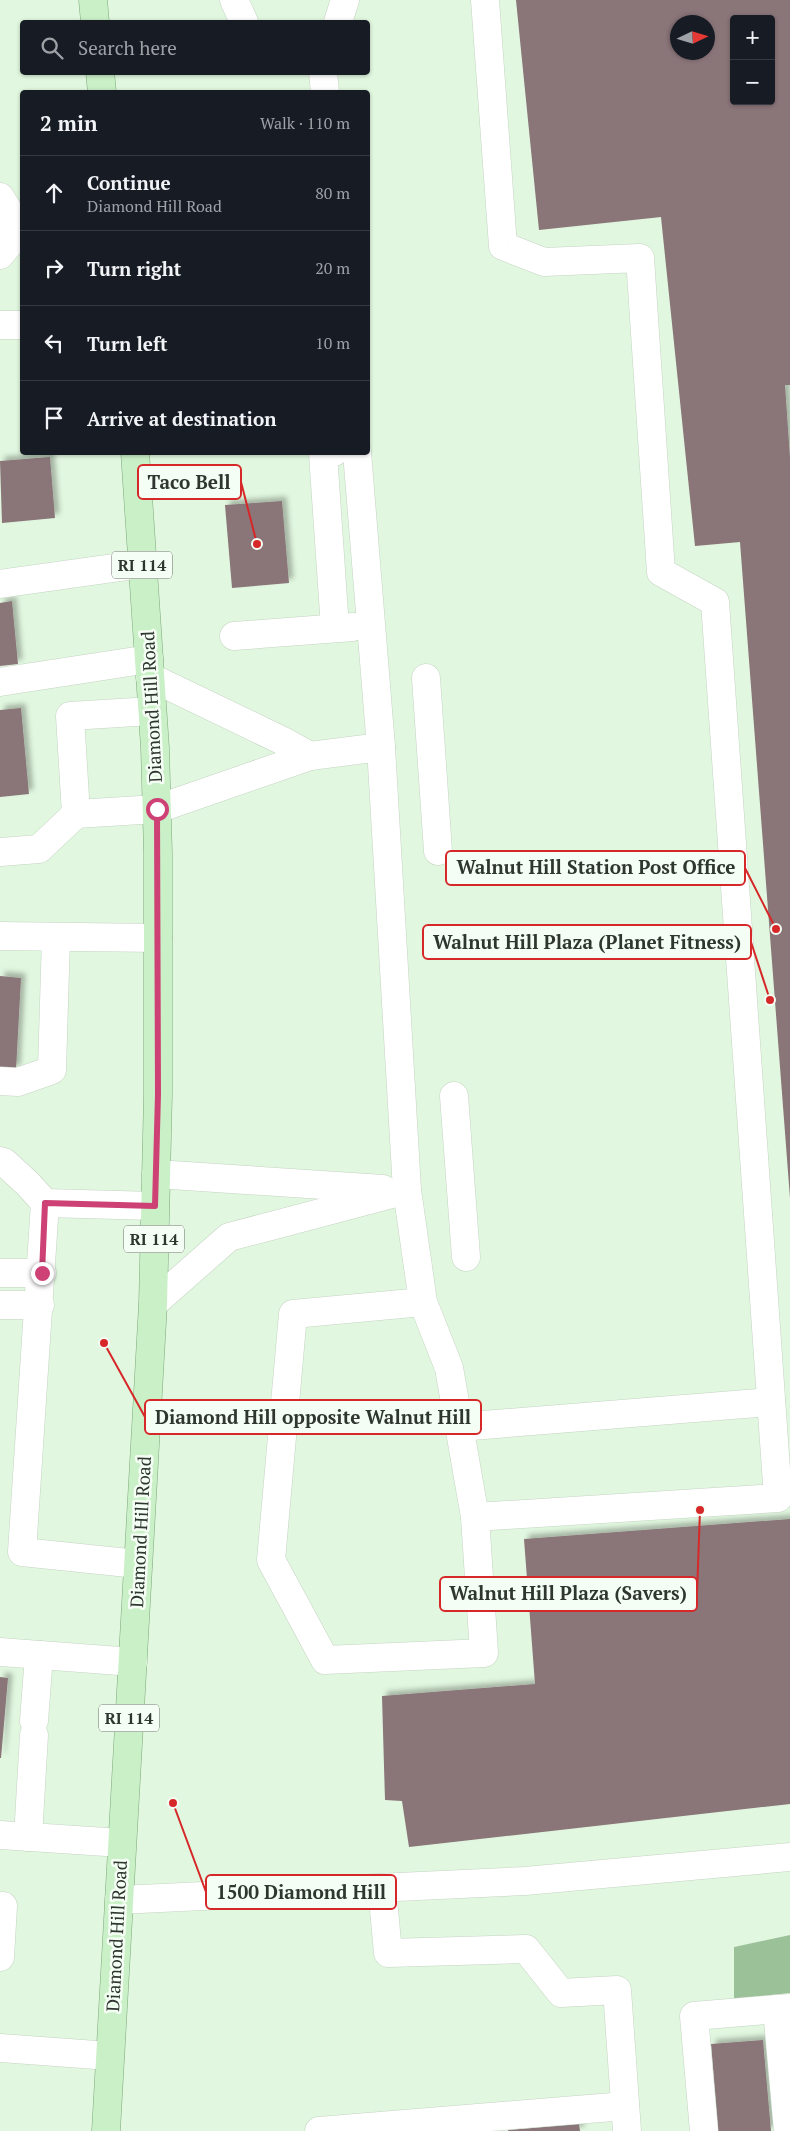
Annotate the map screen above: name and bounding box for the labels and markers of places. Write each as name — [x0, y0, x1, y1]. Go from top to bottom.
callout: Taco Bell — [138, 465, 241, 499]
callout: Walnut Hill Station Post Office — [446, 851, 745, 885]
callout: Walnut Hill Plaza (Planet Fitness) — [423, 925, 751, 959]
callout: Diamond Hill opposite Walnut Hill — [145, 1400, 481, 1434]
callout: Walnut Hill Plaza (Savers) — [440, 1577, 697, 1611]
callout: 1500 Diamond Hill — [206, 1875, 396, 1909]

